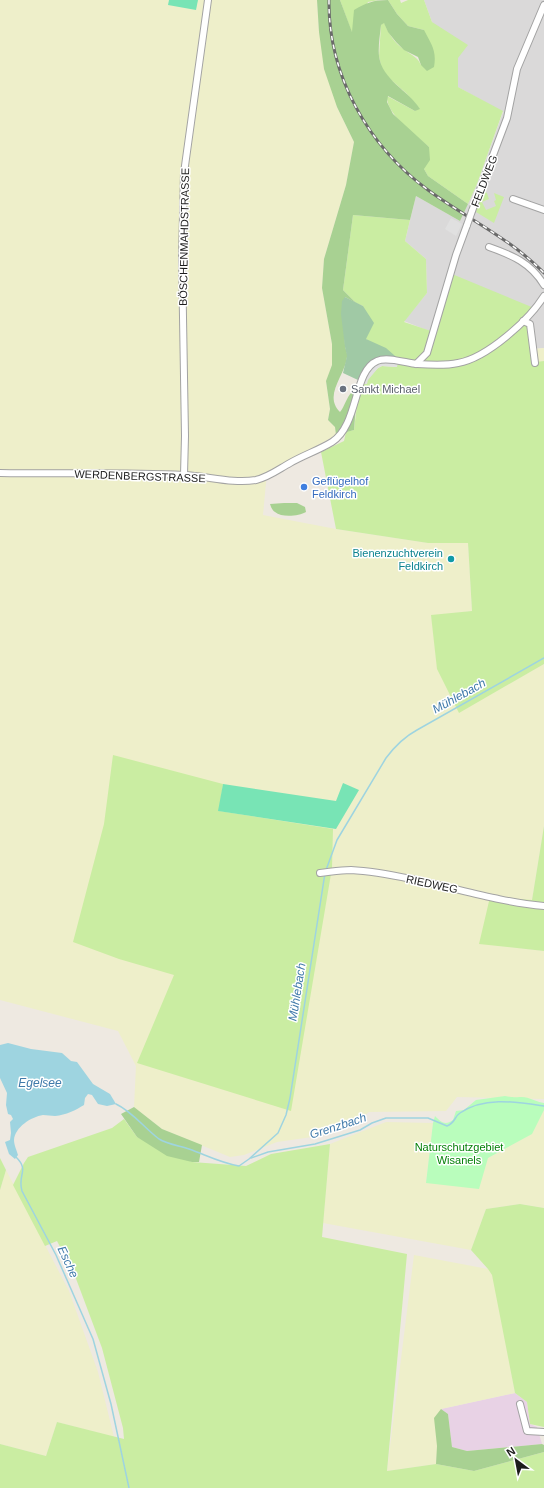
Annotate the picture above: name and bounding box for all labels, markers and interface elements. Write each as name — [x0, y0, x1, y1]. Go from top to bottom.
street label: FELDWEG — [469, 153, 499, 209]
street label: BÖSCHENMAHDSTRASSE — [177, 168, 191, 306]
place label: Sankt Michael — [351, 383, 420, 395]
marker: Sankt Michael — [338, 384, 348, 394]
street label: WERDENBERGSTRASSE — [74, 468, 206, 484]
place label: Geflügelhof Feldkirch — [312, 475, 369, 500]
marker: Geflügelhof Feldkirch — [299, 482, 309, 492]
place label: Bienenzuchtverein Feldkirch — [352, 547, 443, 572]
marker: Bienenzuchtverein Feldkirch — [446, 554, 456, 564]
water label: Mühlebach — [430, 675, 488, 716]
street label: RIEDWEG — [405, 873, 459, 895]
water label: Mühlebach — [285, 962, 309, 1022]
water label: Egelsee — [18, 1076, 62, 1090]
water label: Grenzbach — [308, 1110, 368, 1142]
park label: Naturschutzgebiet Wisanels — [415, 1141, 503, 1166]
water label: Esche — [55, 1244, 82, 1280]
north arrow — [496, 1440, 536, 1480]
text: N — [504, 1444, 517, 1459]

